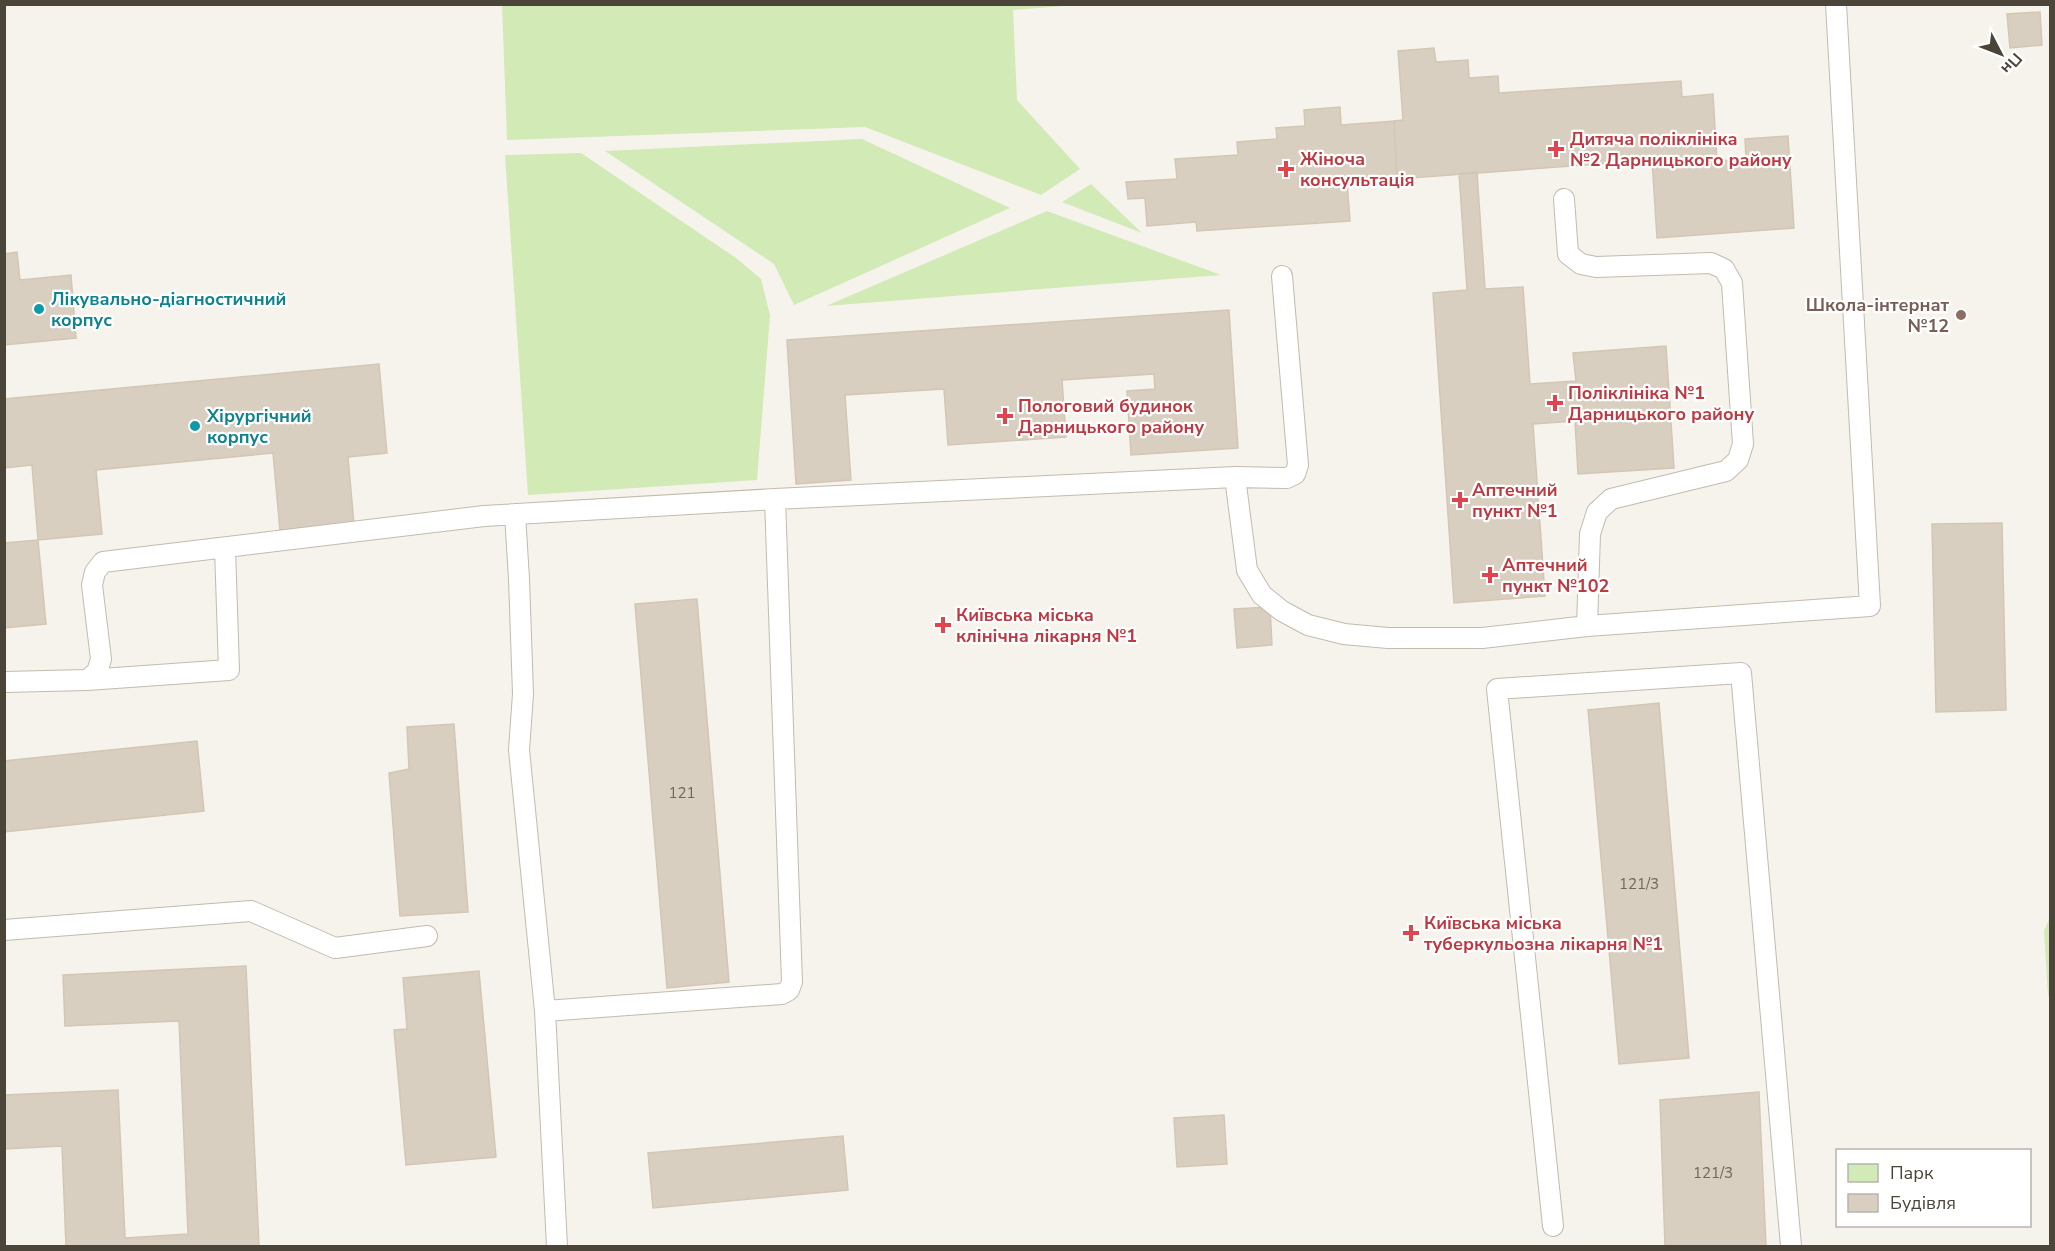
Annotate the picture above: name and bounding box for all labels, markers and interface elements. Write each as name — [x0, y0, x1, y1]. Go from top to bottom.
north arrow — [1971, 24, 2031, 84]
text: Пн — [1996, 48, 2027, 79]
place label: Дитяча поліклініка №2 Дарницького району — [1570, 127, 1792, 172]
marker: Дитяча поліклініка №2 Дарницького району — [1547, 140, 1565, 158]
place label: Жіноча консультація — [1300, 147, 1415, 192]
marker: Жіноча консультація — [1277, 160, 1295, 178]
place label: Лікувально-діагностичний корпус — [51, 287, 286, 332]
place label: Школа-інтернат №12 — [1806, 293, 1949, 338]
marker: Лікувально-діагностичний корпус — [32, 302, 46, 316]
marker: Школа-інтернат №12 — [1954, 308, 1968, 322]
place label: Поліклініка №1 Дарницького району — [1568, 381, 1754, 426]
place label: Пологовий будинок Дарницького району — [1018, 394, 1204, 439]
marker: Поліклініка №1 Дарницького району — [1546, 394, 1564, 412]
place label: Хірургічний корпус — [206, 404, 312, 449]
marker: Пологовий будинок Дарницького району — [996, 407, 1014, 425]
marker: Хірургічний корпус — [188, 419, 202, 433]
place label: Аптечний пункт №1 — [1472, 478, 1558, 523]
marker: Аптечний пункт №1 — [1453, 493, 1467, 507]
place label: Аптечний пункт №102 — [1502, 553, 1609, 598]
marker: Аптечний пункт №102 — [1483, 568, 1497, 582]
place label: Київська міська клінічна лікарня №1 — [956, 603, 1137, 648]
marker: Київська міська клінічна лікарня №1 — [934, 616, 952, 634]
house number: 121 — [668, 783, 696, 803]
house number: 121/3 — [1619, 874, 1659, 894]
place label: Київська міська туберкульозна лікарня №1 — [1424, 911, 1663, 956]
marker: Київська міська туберкульозна лікарня №1 — [1402, 924, 1420, 942]
legend — [1836, 1149, 2031, 1227]
text: Парк — [1890, 1161, 1934, 1185]
house number: 121/3 — [1693, 1163, 1733, 1183]
text: Будівля — [1890, 1191, 1956, 1215]

